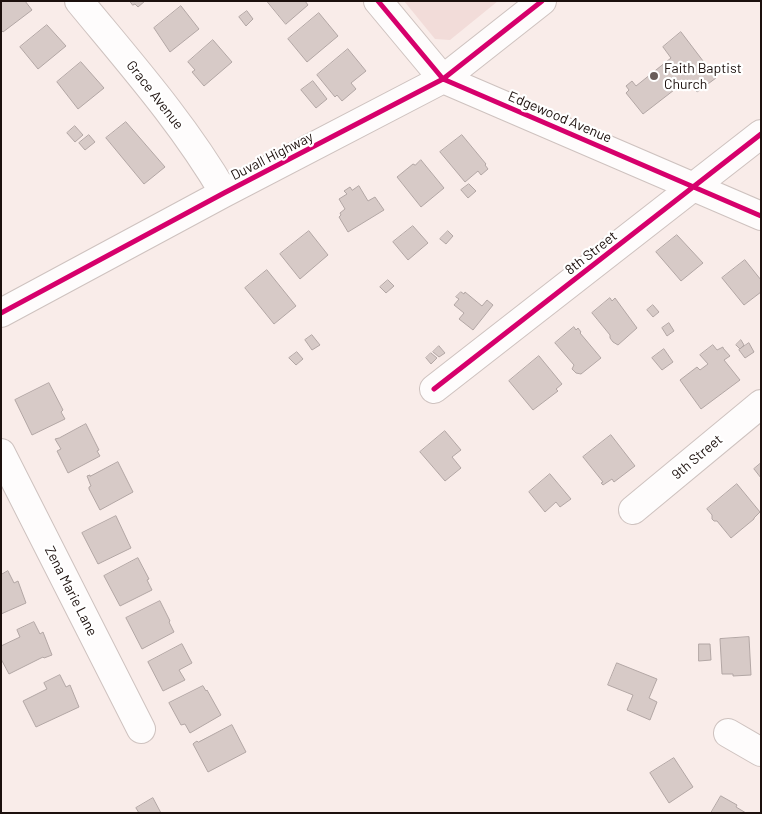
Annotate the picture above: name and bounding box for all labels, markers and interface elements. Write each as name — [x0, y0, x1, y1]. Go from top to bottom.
street label: Grace Avenue — [123, 57, 187, 133]
place label: Faith Baptist Church — [664, 60, 742, 92]
marker: Faith Baptist Church — [648, 70, 660, 82]
street label: Edgewood Avenue — [506, 88, 614, 146]
street label: Duvall Highway — [228, 128, 316, 184]
street label: 8th Street — [562, 228, 620, 278]
street label: 9th Street — [668, 431, 726, 483]
street label: Zena Marie Lane — [41, 543, 101, 639]

